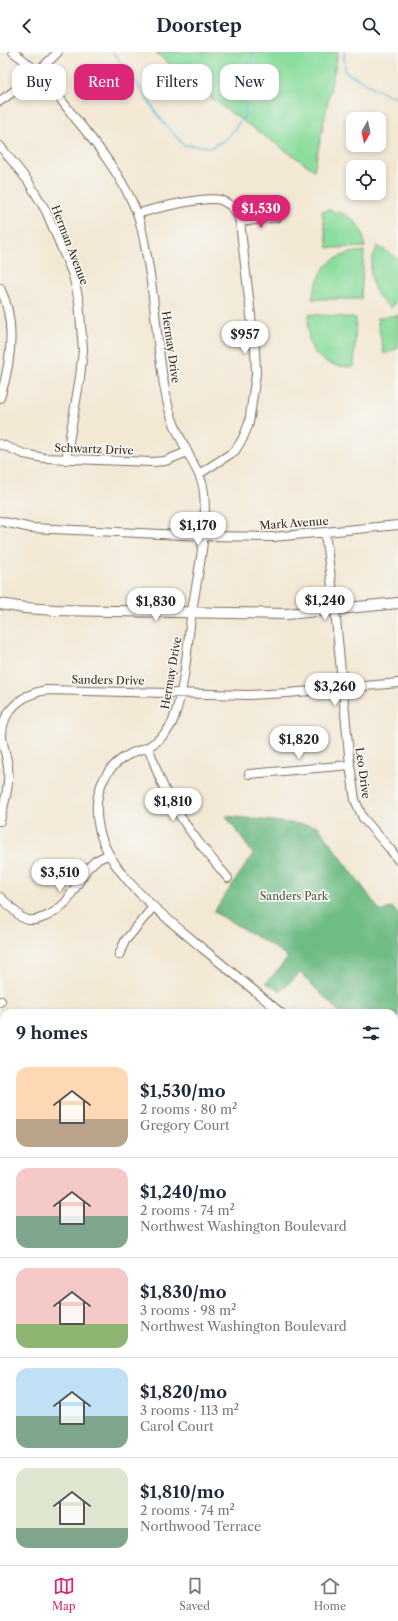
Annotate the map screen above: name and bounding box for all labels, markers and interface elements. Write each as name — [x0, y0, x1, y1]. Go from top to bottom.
icon: back — [16, 15, 38, 37]
text: Doorstep — [156, 15, 242, 37]
icon: search — [360, 15, 382, 37]
chip: Buy — [12, 64, 66, 100]
chip: Rent — [74, 64, 134, 100]
chip: Filters — [142, 64, 212, 100]
chip: New — [220, 64, 279, 100]
north arrow — [346, 112, 386, 152]
map controls — [346, 112, 386, 200]
button: locate — [346, 160, 386, 200]
pin: $1,530 — [228, 195, 294, 229]
text: $1,530 — [241, 200, 281, 216]
street label: Herman Avenue — [48, 203, 92, 287]
street label: Hermay Drive — [159, 310, 183, 384]
pin: $957 — [221, 321, 269, 355]
text: $957 — [231, 326, 259, 342]
street label: Schwartz Drive — [54, 441, 134, 457]
pin: $1,170 — [165, 512, 231, 546]
street label: Mark Avenue — [259, 514, 329, 532]
text: $1,170 — [179, 517, 217, 533]
pin: $1,240 — [292, 587, 358, 621]
pin: $1,830 — [123, 588, 189, 622]
text: $1,240 — [305, 592, 345, 608]
text: $1,830 — [136, 593, 176, 609]
street label: Hermay Drive — [158, 636, 184, 710]
street label: Sanders Drive — [71, 672, 145, 688]
pin: $3,260 — [302, 673, 368, 707]
text: $3,260 — [314, 678, 356, 694]
pin: $1,820 — [266, 726, 332, 760]
text: $1,820 — [279, 731, 319, 747]
street label: Leo Drive — [352, 746, 374, 800]
pin: $1,810 — [140, 788, 206, 822]
text: $1,810 — [154, 793, 192, 809]
pin: $3,510 — [27, 859, 93, 893]
text: $3,510 — [40, 864, 80, 880]
park label: Sanders Park — [260, 889, 329, 903]
icon: filters — [360, 1022, 382, 1044]
text: 9 homes — [16, 1023, 88, 1043]
text: $1,530/mo — [140, 1081, 225, 1101]
icon: home — [48, 1083, 96, 1131]
text: 2 rooms · 80 m² — [140, 1101, 237, 1117]
text: Gregory Court — [140, 1117, 230, 1133]
text: $1,240/mo — [140, 1182, 227, 1202]
icon: home — [48, 1184, 96, 1232]
text: 2 rooms · 74 m² — [140, 1202, 235, 1218]
text: Northwest Washington Boulevard — [140, 1218, 347, 1234]
text: $1,830/mo — [140, 1282, 227, 1302]
icon: home — [48, 1284, 96, 1332]
text: 3 rooms · 98 m² — [140, 1302, 236, 1318]
text: Northwest Washington Boulevard — [140, 1318, 347, 1334]
text: $1,820/mo — [140, 1382, 227, 1402]
icon: home — [48, 1384, 96, 1432]
text: 3 rooms · 113 m² — [140, 1402, 239, 1418]
text: Carol Court — [140, 1418, 214, 1434]
text: $1,810/mo — [140, 1482, 224, 1502]
icon: home — [48, 1484, 96, 1532]
text: 2 rooms · 74 m² — [140, 1502, 235, 1518]
text: Northwood Terrace — [140, 1518, 261, 1534]
tab: Map — [52, 1575, 76, 1613]
tab: Saved — [179, 1575, 210, 1613]
tab: Home — [314, 1575, 346, 1613]

